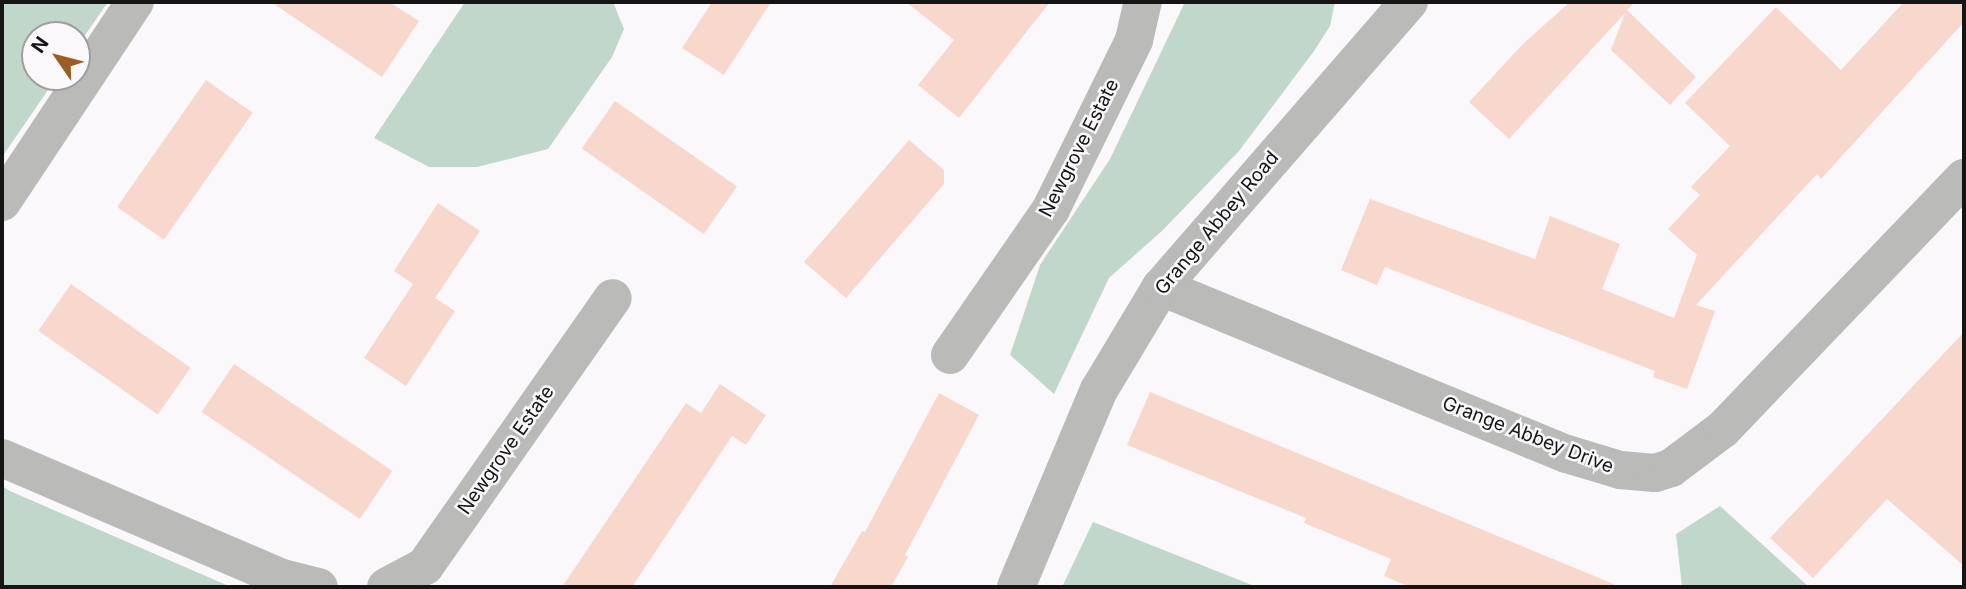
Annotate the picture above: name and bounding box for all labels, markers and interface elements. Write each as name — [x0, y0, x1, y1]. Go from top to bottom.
north arrow — [21, 21, 91, 91]
text: N — [26, 32, 54, 57]
street label: Newgrove Estate — [1034, 75, 1124, 221]
street label: Grange Abbey Road — [1150, 147, 1284, 299]
street label: Newgrove Estate — [453, 381, 559, 519]
street label: Grange Abbey Drive — [1439, 392, 1617, 478]

